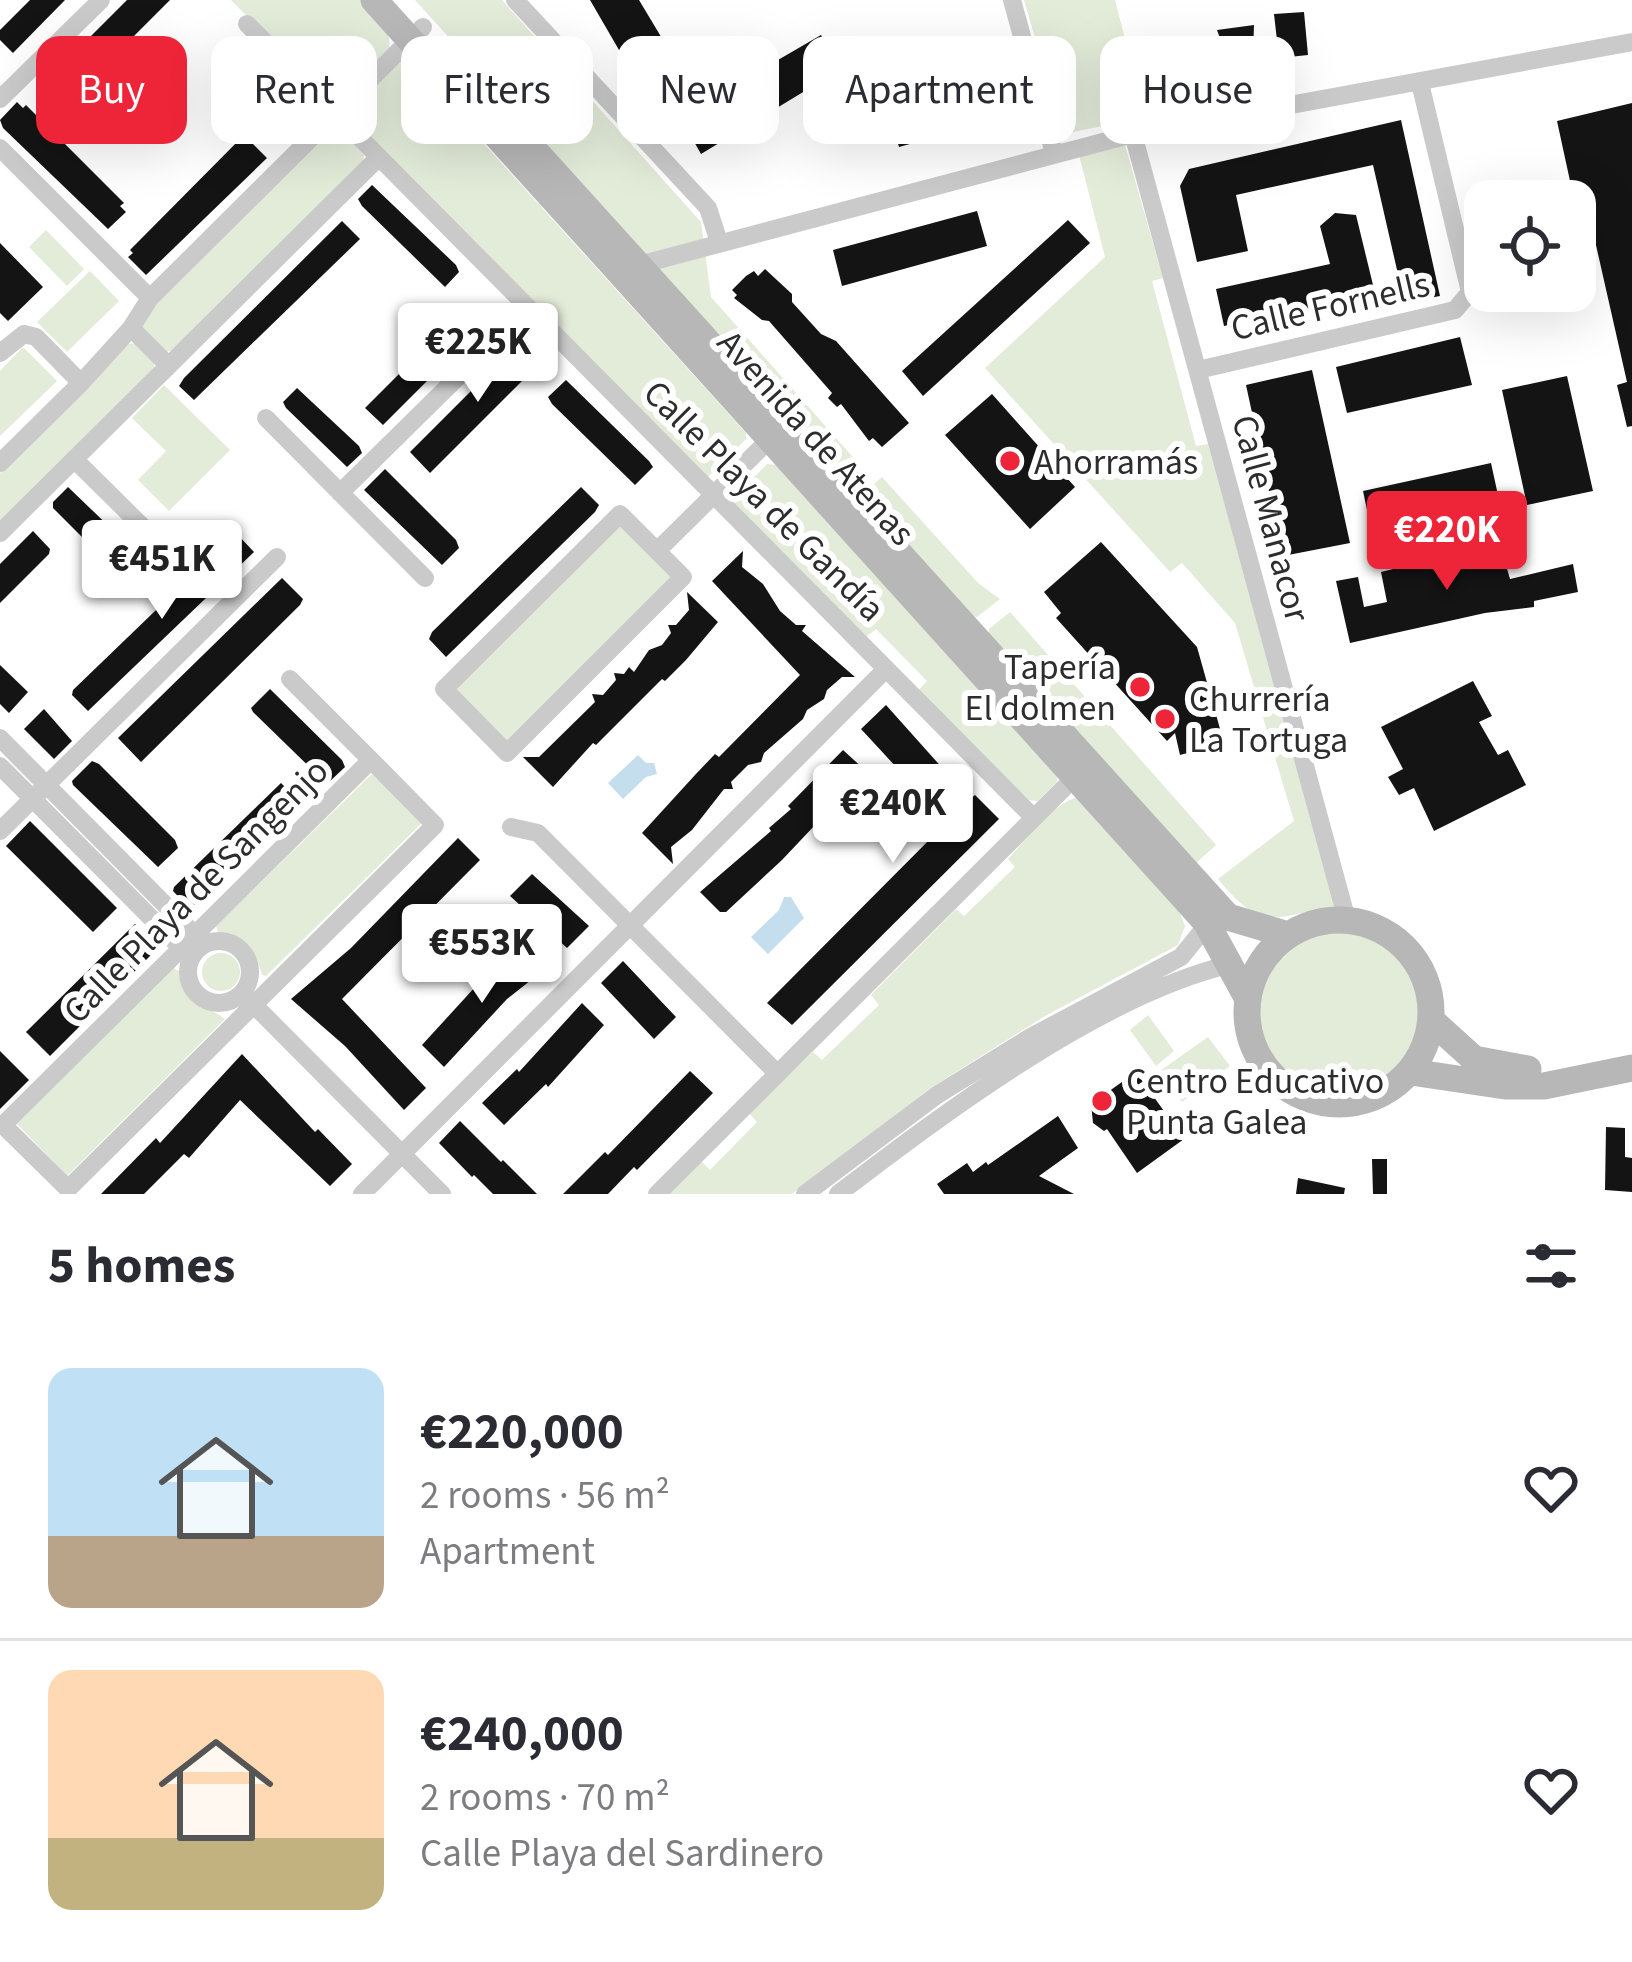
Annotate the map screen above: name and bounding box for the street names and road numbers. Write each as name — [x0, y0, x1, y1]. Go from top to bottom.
street label: Calle Fornells — [1226, 259, 1435, 354]
street label: Avenida de Atenas — [705, 319, 927, 557]
street label: Calle Playa de Gandía — [632, 369, 896, 633]
street label: Calle Manacor — [1218, 409, 1323, 628]
street label: Calle Playa de Sangenjo — [52, 747, 340, 1035]

